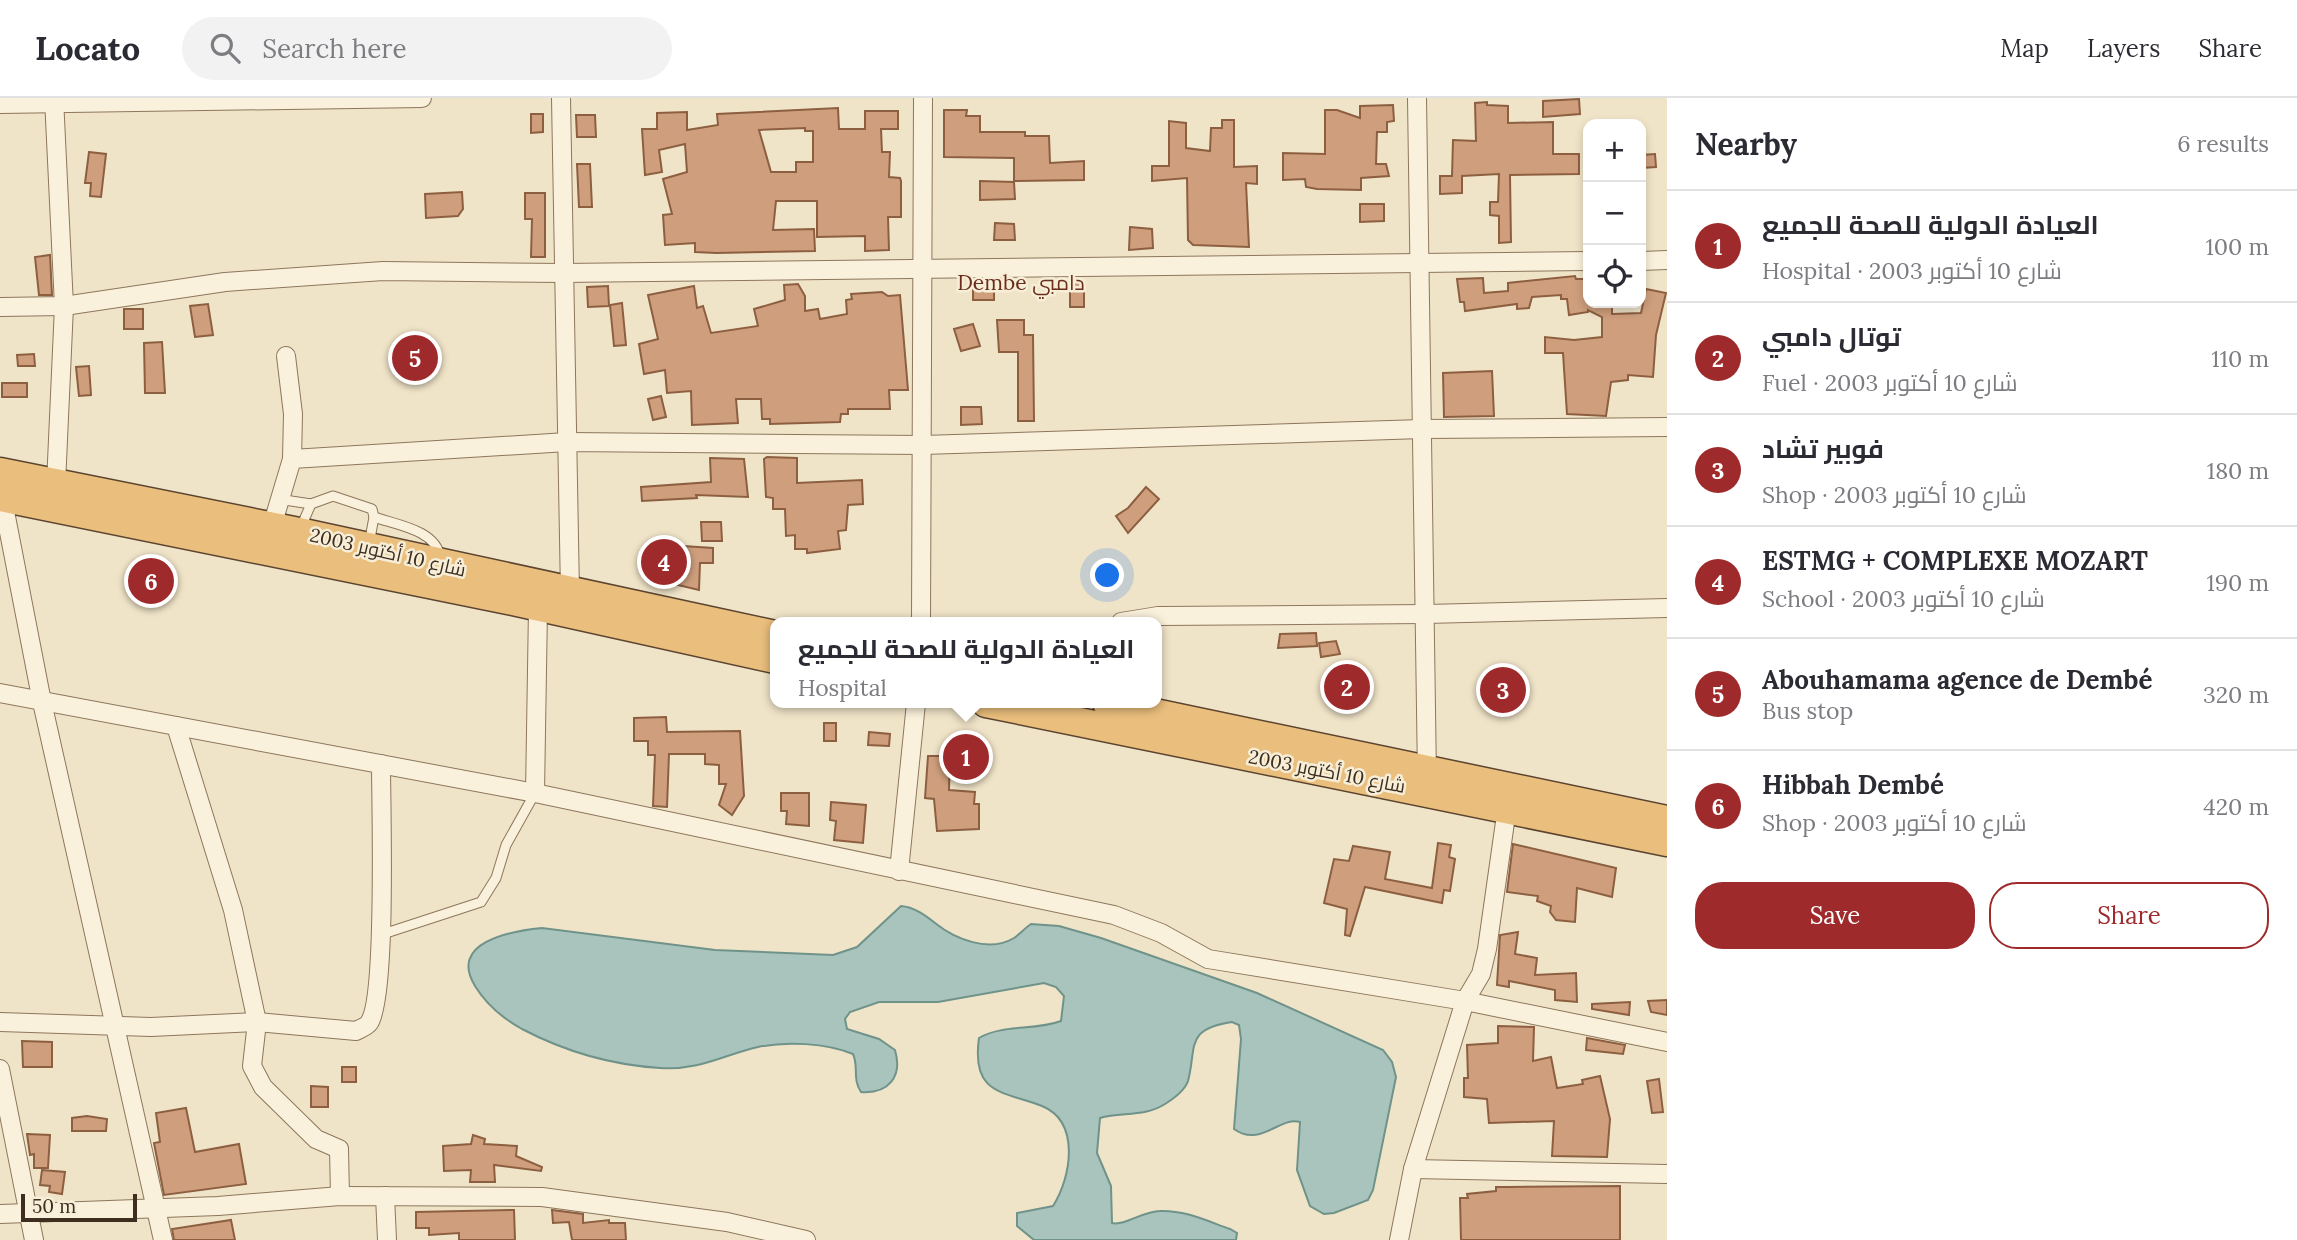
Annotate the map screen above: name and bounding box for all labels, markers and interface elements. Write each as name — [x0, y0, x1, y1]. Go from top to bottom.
search box — [182, 17, 672, 80]
text: Locato — [35, 27, 140, 69]
icon: search — [206, 29, 244, 67]
text: Search here — [262, 32, 407, 65]
text: Map — [2000, 33, 2049, 64]
text: Layers — [2087, 33, 2160, 64]
text: Share — [2198, 33, 2262, 64]
map controls — [1583, 119, 1646, 308]
button: + — [1583, 119, 1646, 182]
text: Nearby — [1695, 125, 1797, 163]
text: 6 results — [2177, 129, 2269, 158]
button: − — [1583, 182, 1646, 245]
text: العيادة الدولية للصحة للجميع — [1762, 208, 2099, 241]
text: 1 — [1713, 232, 1723, 261]
text: 100 m — [2205, 232, 2269, 261]
button: locate — [1583, 245, 1646, 308]
text: Hospital · شارع 10 أكتوبر 2003 — [1762, 256, 2062, 285]
district label: Dembe دامبي — [957, 269, 1085, 299]
text: توتال دامبي — [1762, 320, 1901, 353]
pin: 5 — [392, 332, 438, 384]
text: 2 — [1712, 344, 1724, 373]
text: 110 m — [2211, 344, 2269, 373]
text: Fuel · شارع 10 أكتوبر 2003 — [1762, 368, 2017, 397]
text: فوبير تشاد — [1762, 432, 1884, 465]
text: 3 — [1712, 456, 1724, 485]
text: 180 m — [2207, 456, 2269, 485]
text: Shop · شارع 10 أكتوبر 2003 — [1762, 480, 2027, 509]
street label: شارع 10 أكتوبر 2003 — [307, 522, 468, 584]
pin: 4 — [641, 536, 687, 588]
text: ESTMG + COMPLEXE MOZART — [1762, 544, 2148, 577]
pin: 6 — [128, 555, 174, 607]
your location — [1090, 558, 1124, 592]
text: 4 — [1712, 568, 1724, 597]
text: 190 m — [2206, 568, 2269, 597]
text: School · شارع 10 أكتوبر 2003 — [1762, 584, 2045, 613]
popup — [770, 617, 1162, 708]
text: العيادة الدولية للصحة للجميع — [798, 632, 1134, 665]
pin: 2 — [1324, 661, 1370, 713]
text: Abouhamama agence de Dembé — [1762, 663, 2152, 696]
pin: 3 — [1480, 664, 1526, 716]
text: Hospital — [798, 673, 887, 702]
text: 5 — [1712, 680, 1724, 709]
text: 320 m — [2203, 680, 2269, 709]
text: Bus stop — [1762, 696, 1853, 725]
pin: 1 — [943, 731, 989, 783]
street label: شارع 10 أكتوبر 2003 — [1246, 744, 1407, 800]
text: Hibbah Dembé — [1762, 768, 1944, 801]
text: 6 — [1711, 792, 1725, 821]
text: 420 m — [2203, 792, 2269, 821]
text: Shop · شارع 10 أكتوبر 2003 — [1762, 808, 2027, 837]
button: Save — [1695, 882, 1975, 949]
button: Share — [1989, 882, 2269, 949]
scale bar — [21, 1191, 136, 1223]
text: 50 m — [32, 1194, 76, 1218]

